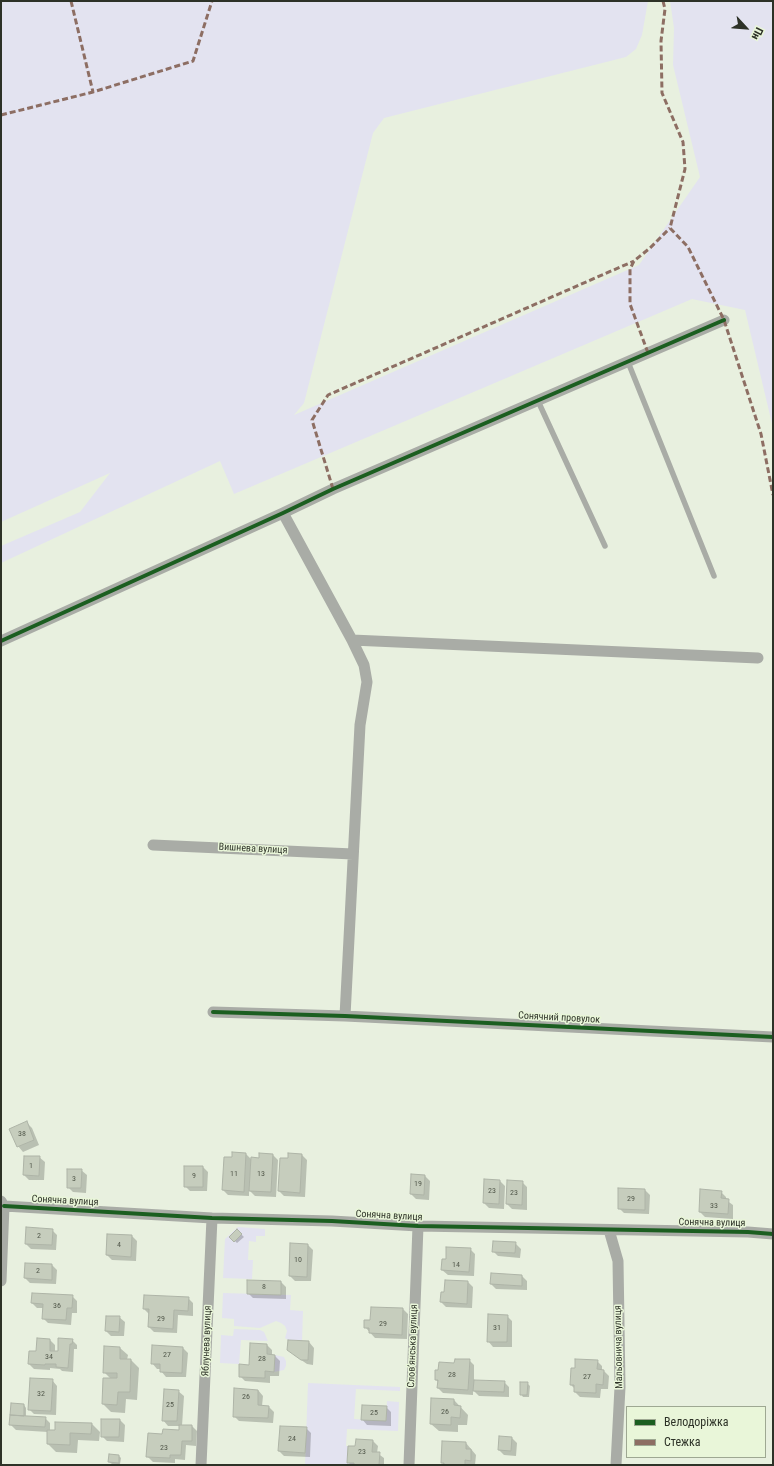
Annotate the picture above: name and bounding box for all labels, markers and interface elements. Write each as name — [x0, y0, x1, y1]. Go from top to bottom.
north arrow — [726, 8, 766, 48]
text: Пн — [749, 25, 766, 42]
street label: Вишнева вулиця — [218, 841, 288, 857]
street label: Сонячний провулок — [518, 1010, 600, 1026]
house number: 38 — [18, 1129, 26, 1139]
house number: 1 — [29, 1161, 33, 1171]
house number: 11 — [230, 1169, 238, 1179]
house number: 13 — [257, 1169, 265, 1179]
house number: 9 — [192, 1171, 196, 1181]
house number: 3 — [72, 1174, 76, 1184]
house number: 19 — [414, 1179, 422, 1189]
house number: 23 — [488, 1186, 496, 1196]
house number: 23 — [510, 1188, 518, 1198]
street label: Сонячна вулиця — [31, 1193, 99, 1209]
house number: 29 — [627, 1194, 635, 1204]
house number: 33 — [710, 1201, 718, 1211]
street label: Сонячна вулиця — [355, 1208, 423, 1224]
street label: Сонячна вулиця — [678, 1216, 746, 1230]
house number: 2 — [37, 1231, 41, 1241]
house number: 4 — [117, 1240, 121, 1250]
house number: 10 — [294, 1255, 302, 1265]
house number: 14 — [452, 1260, 460, 1270]
house number: 2 — [36, 1266, 40, 1276]
house number: 8 — [262, 1282, 266, 1292]
house number: 36 — [53, 1301, 61, 1311]
street label: Словʼянська вулиця — [406, 1304, 420, 1388]
street label: Яблунева вулиця — [200, 1305, 214, 1377]
street label: Мальовнича вулиця — [612, 1305, 626, 1389]
house number: 29 — [157, 1314, 165, 1324]
house number: 29 — [379, 1319, 387, 1329]
house number: 31 — [493, 1323, 501, 1333]
house number: 27 — [163, 1350, 171, 1360]
house number: 34 — [45, 1352, 53, 1362]
house number: 28 — [258, 1354, 266, 1364]
house number: 28 — [448, 1370, 456, 1380]
house number: 27 — [583, 1372, 591, 1382]
house number: 32 — [37, 1389, 45, 1399]
house number: 26 — [242, 1392, 250, 1402]
house number: 25 — [166, 1400, 174, 1410]
legend — [626, 1406, 766, 1458]
house number: 26 — [441, 1407, 449, 1417]
house number: 25 — [370, 1408, 378, 1418]
text: Велодоріжка — [664, 1415, 729, 1429]
house number: 24 — [288, 1434, 296, 1444]
text: Стежка — [664, 1435, 701, 1449]
house number: 23 — [160, 1443, 168, 1453]
house number: 23 — [358, 1447, 366, 1457]

